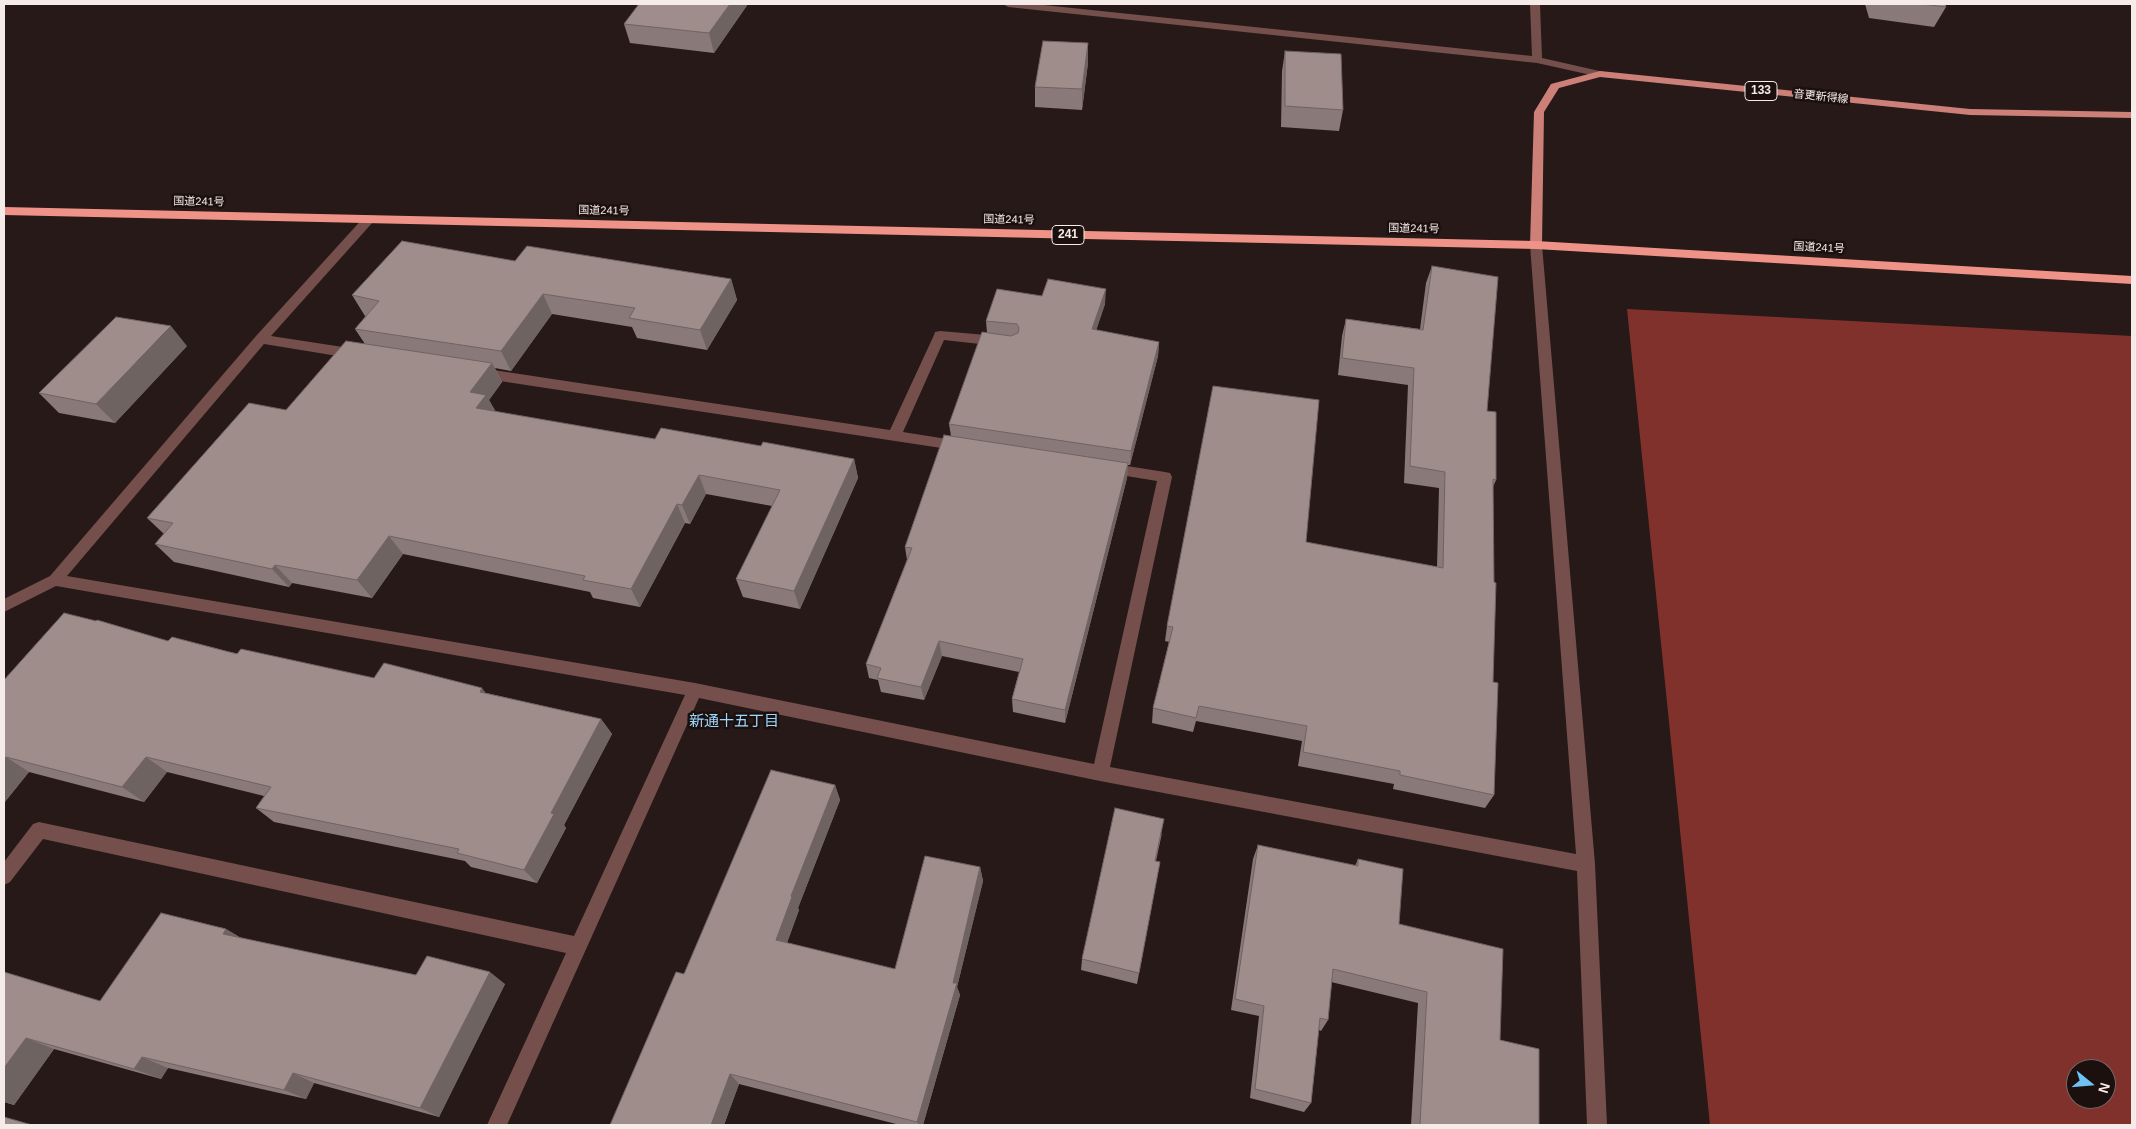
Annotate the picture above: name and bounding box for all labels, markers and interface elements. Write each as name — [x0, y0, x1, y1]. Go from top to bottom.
road number: 133 — [1745, 82, 1777, 100]
street label: 音更新得線 — [1793, 88, 1849, 106]
street label: 国道241号 — [173, 195, 225, 209]
street label: 国道241号 — [578, 204, 630, 218]
street label: 国道241号 — [983, 213, 1035, 227]
street label: 国道241号 — [1388, 222, 1440, 236]
road number: 241 — [1052, 226, 1084, 244]
street label: 国道241号 — [1793, 240, 1845, 256]
district label: 新通十五丁目 — [689, 713, 779, 731]
north arrow — [2066, 1059, 2116, 1109]
text: N — [2095, 1081, 2114, 1095]

